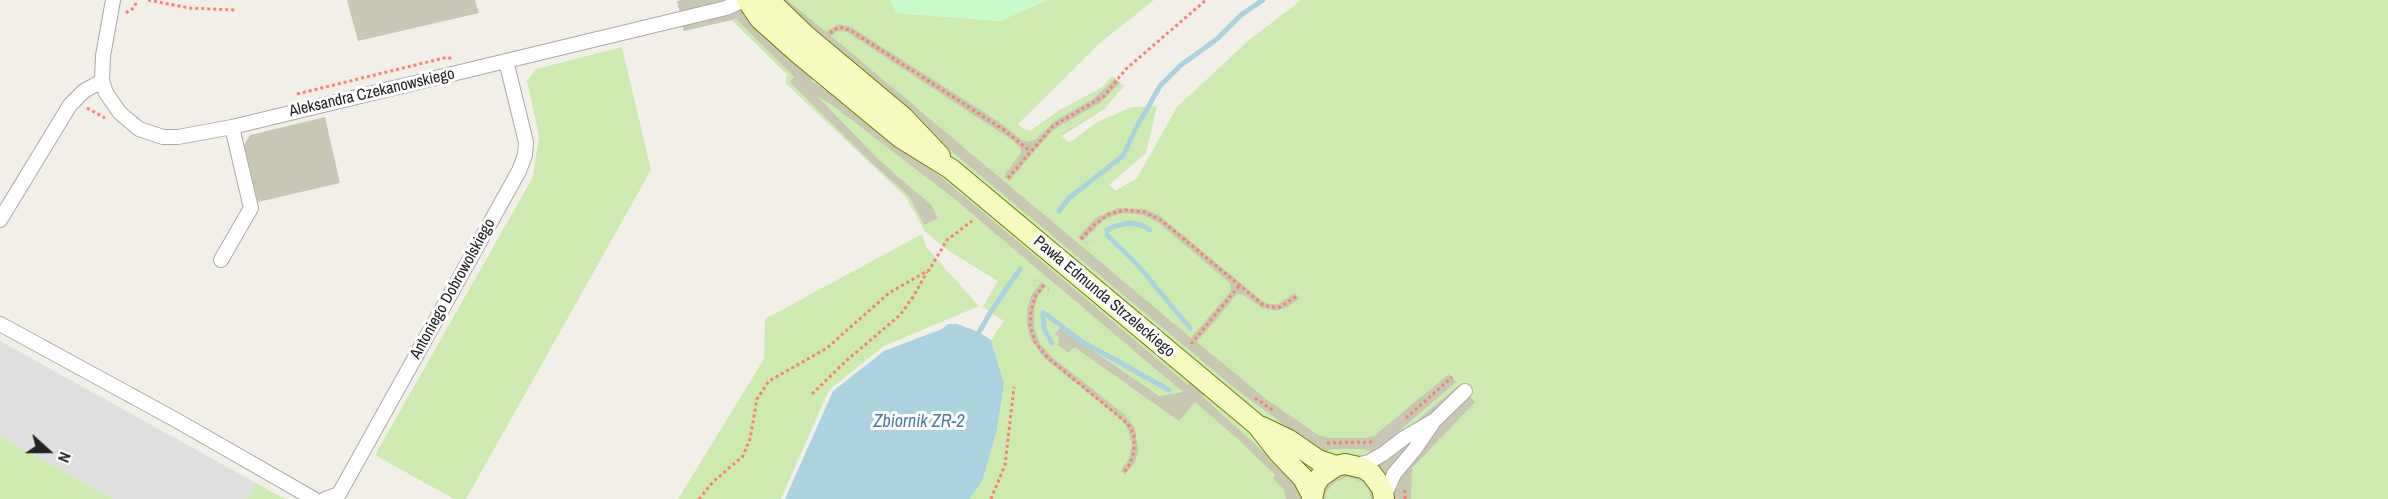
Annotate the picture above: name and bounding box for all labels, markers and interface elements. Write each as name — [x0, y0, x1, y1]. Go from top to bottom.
street label: Aleksandra Czekanowskiego — [287, 65, 457, 121]
street label: Antoniego Dobrowolskiego — [406, 215, 500, 363]
street label: Pawła Edmunda Strzeleckiego — [1029, 232, 1179, 362]
water label: Zbiornik ZR-2 — [873, 411, 965, 433]
north arrow — [18, 421, 78, 481]
text: N — [53, 449, 77, 466]

